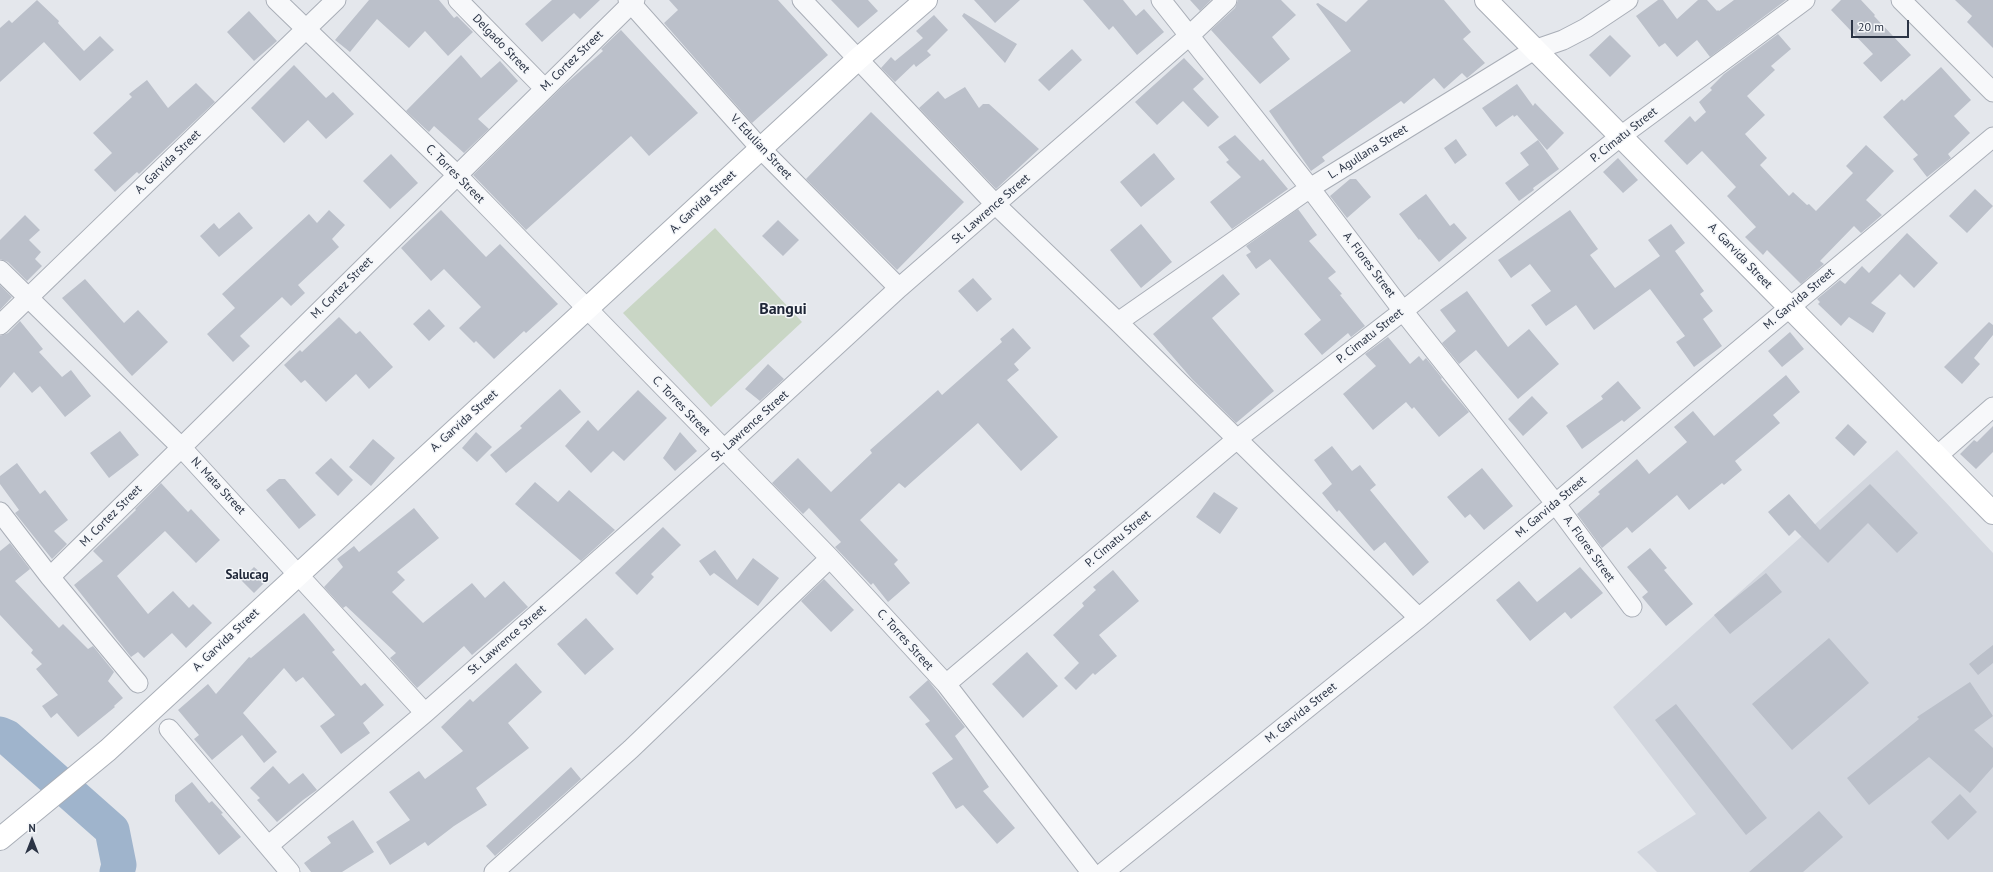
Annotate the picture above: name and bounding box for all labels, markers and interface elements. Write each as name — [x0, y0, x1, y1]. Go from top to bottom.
street label: Delgado Street — [469, 11, 533, 77]
scale bar — [1853, 12, 1911, 38]
text: 20 m — [1858, 19, 1884, 34]
street label: M. Cortez Street — [538, 27, 606, 95]
street label: P. Cimatu Street — [1588, 104, 1660, 166]
street label: V. Edulian Street — [727, 111, 795, 183]
street label: L. Agullana Street — [1326, 122, 1410, 182]
street label: A. Garvida Street — [132, 127, 204, 197]
street label: C. Torres Street — [423, 142, 487, 206]
street label: A. Garvida Street — [667, 167, 739, 237]
street label: St. Lawrence Street — [949, 171, 1033, 247]
street label: A. Garvida Street — [1705, 220, 1775, 292]
street label: A. Flores Street — [1340, 229, 1398, 301]
street label: M. Cortez Street — [308, 254, 376, 322]
street label: M. Garvida Street — [1761, 265, 1837, 333]
district label: Bangui — [759, 299, 807, 319]
street label: P. Cimatu Street — [1334, 305, 1406, 367]
street label: C. Torres Street — [649, 373, 713, 439]
street label: A. Garvida Street — [427, 387, 501, 455]
street label: St. Lawrence Street — [708, 388, 792, 464]
street label: N. Mata Street — [188, 454, 248, 518]
street label: M. Garvida Street — [1513, 473, 1589, 541]
street label: M. Cortez Street — [77, 482, 145, 550]
street label: P. Cimatu Street — [1082, 507, 1154, 571]
street label: A. Flores Street — [1560, 513, 1618, 585]
district label: Salucag — [225, 567, 269, 583]
street label: St. Lawrence Street — [465, 602, 549, 678]
street label: A. Garvida Street — [190, 605, 262, 675]
street label: C. Torres Street — [874, 606, 936, 674]
street label: M. Garvida Street — [1262, 680, 1340, 746]
north arrow — [12, 820, 52, 860]
text: N — [28, 821, 36, 835]

